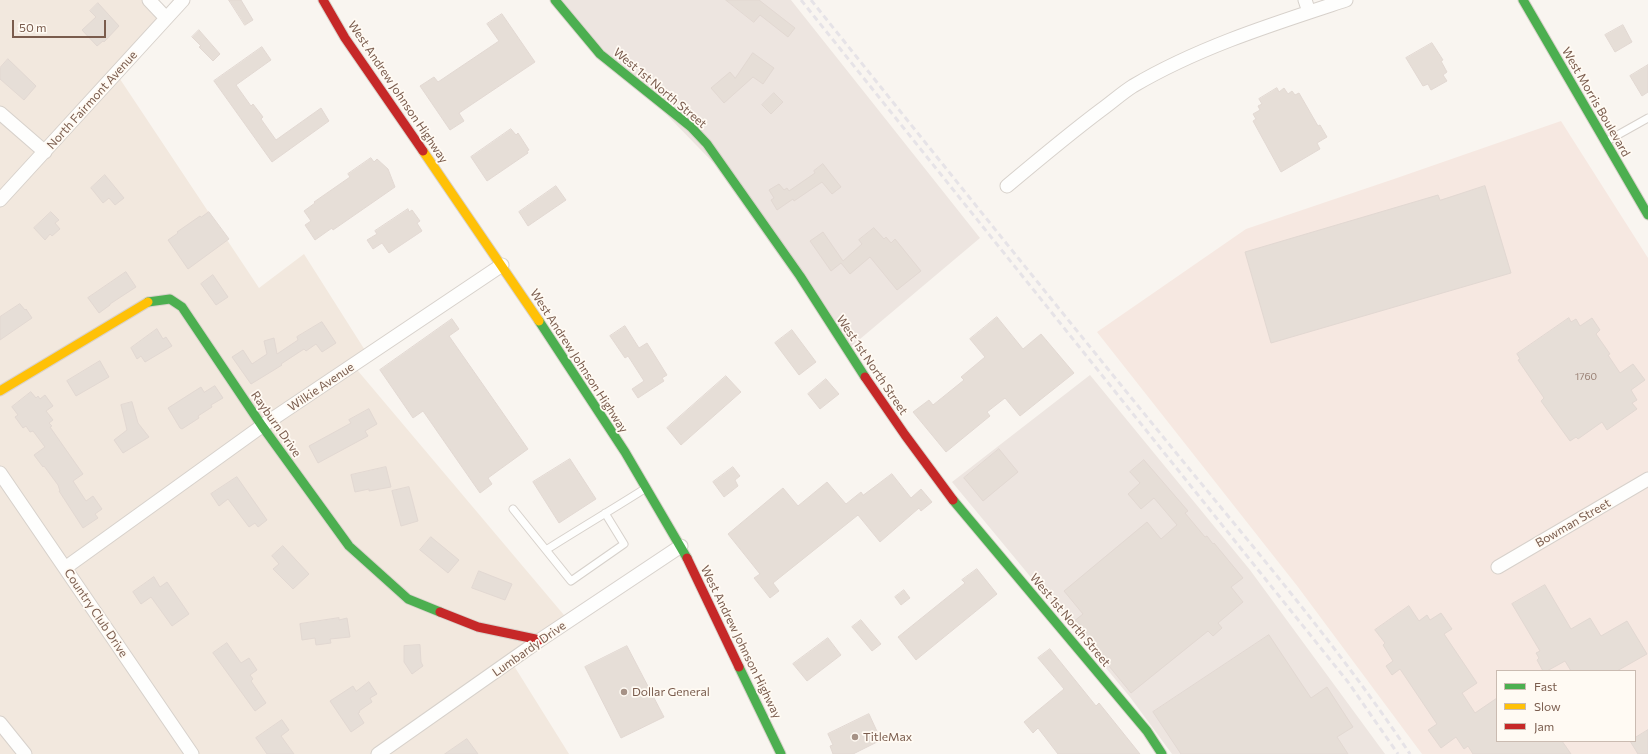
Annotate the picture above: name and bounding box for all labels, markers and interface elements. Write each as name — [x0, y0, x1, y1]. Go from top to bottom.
scale bar — [14, 12, 108, 38]
street label: West Andrew Johnson Highway — [345, 18, 451, 166]
text: 50 m — [19, 20, 47, 34]
street label: West 1st North Street — [610, 45, 710, 131]
street label: West Morris Boulevard — [1559, 45, 1633, 159]
street label: North Fairmont Avenue — [44, 48, 140, 152]
street label: West Andrew Johnson Highway — [527, 286, 631, 436]
street label: West 1st North Street — [833, 312, 911, 418]
street label: Wilkie Avenue — [285, 360, 357, 414]
house number: 1760 — [1575, 371, 1597, 383]
street label: Rayburn Drive — [248, 388, 304, 460]
street label: Bowman Street — [1533, 496, 1613, 550]
street label: West Andrew Johnson Highway — [698, 563, 784, 721]
street label: Country Club Drive — [61, 566, 131, 660]
street label: West 1st North Street — [1027, 570, 1113, 670]
street label: Lumbardy Drive — [489, 618, 569, 680]
legend — [1496, 670, 1636, 742]
text: Fast — [1534, 679, 1557, 693]
place label: Dollar General — [632, 685, 710, 699]
marker: Dollar General — [619, 687, 629, 697]
text: Slow — [1534, 699, 1561, 713]
text: Jam — [1534, 719, 1554, 733]
place label: TitleMax — [863, 730, 912, 744]
marker: TitleMax — [850, 732, 860, 742]

